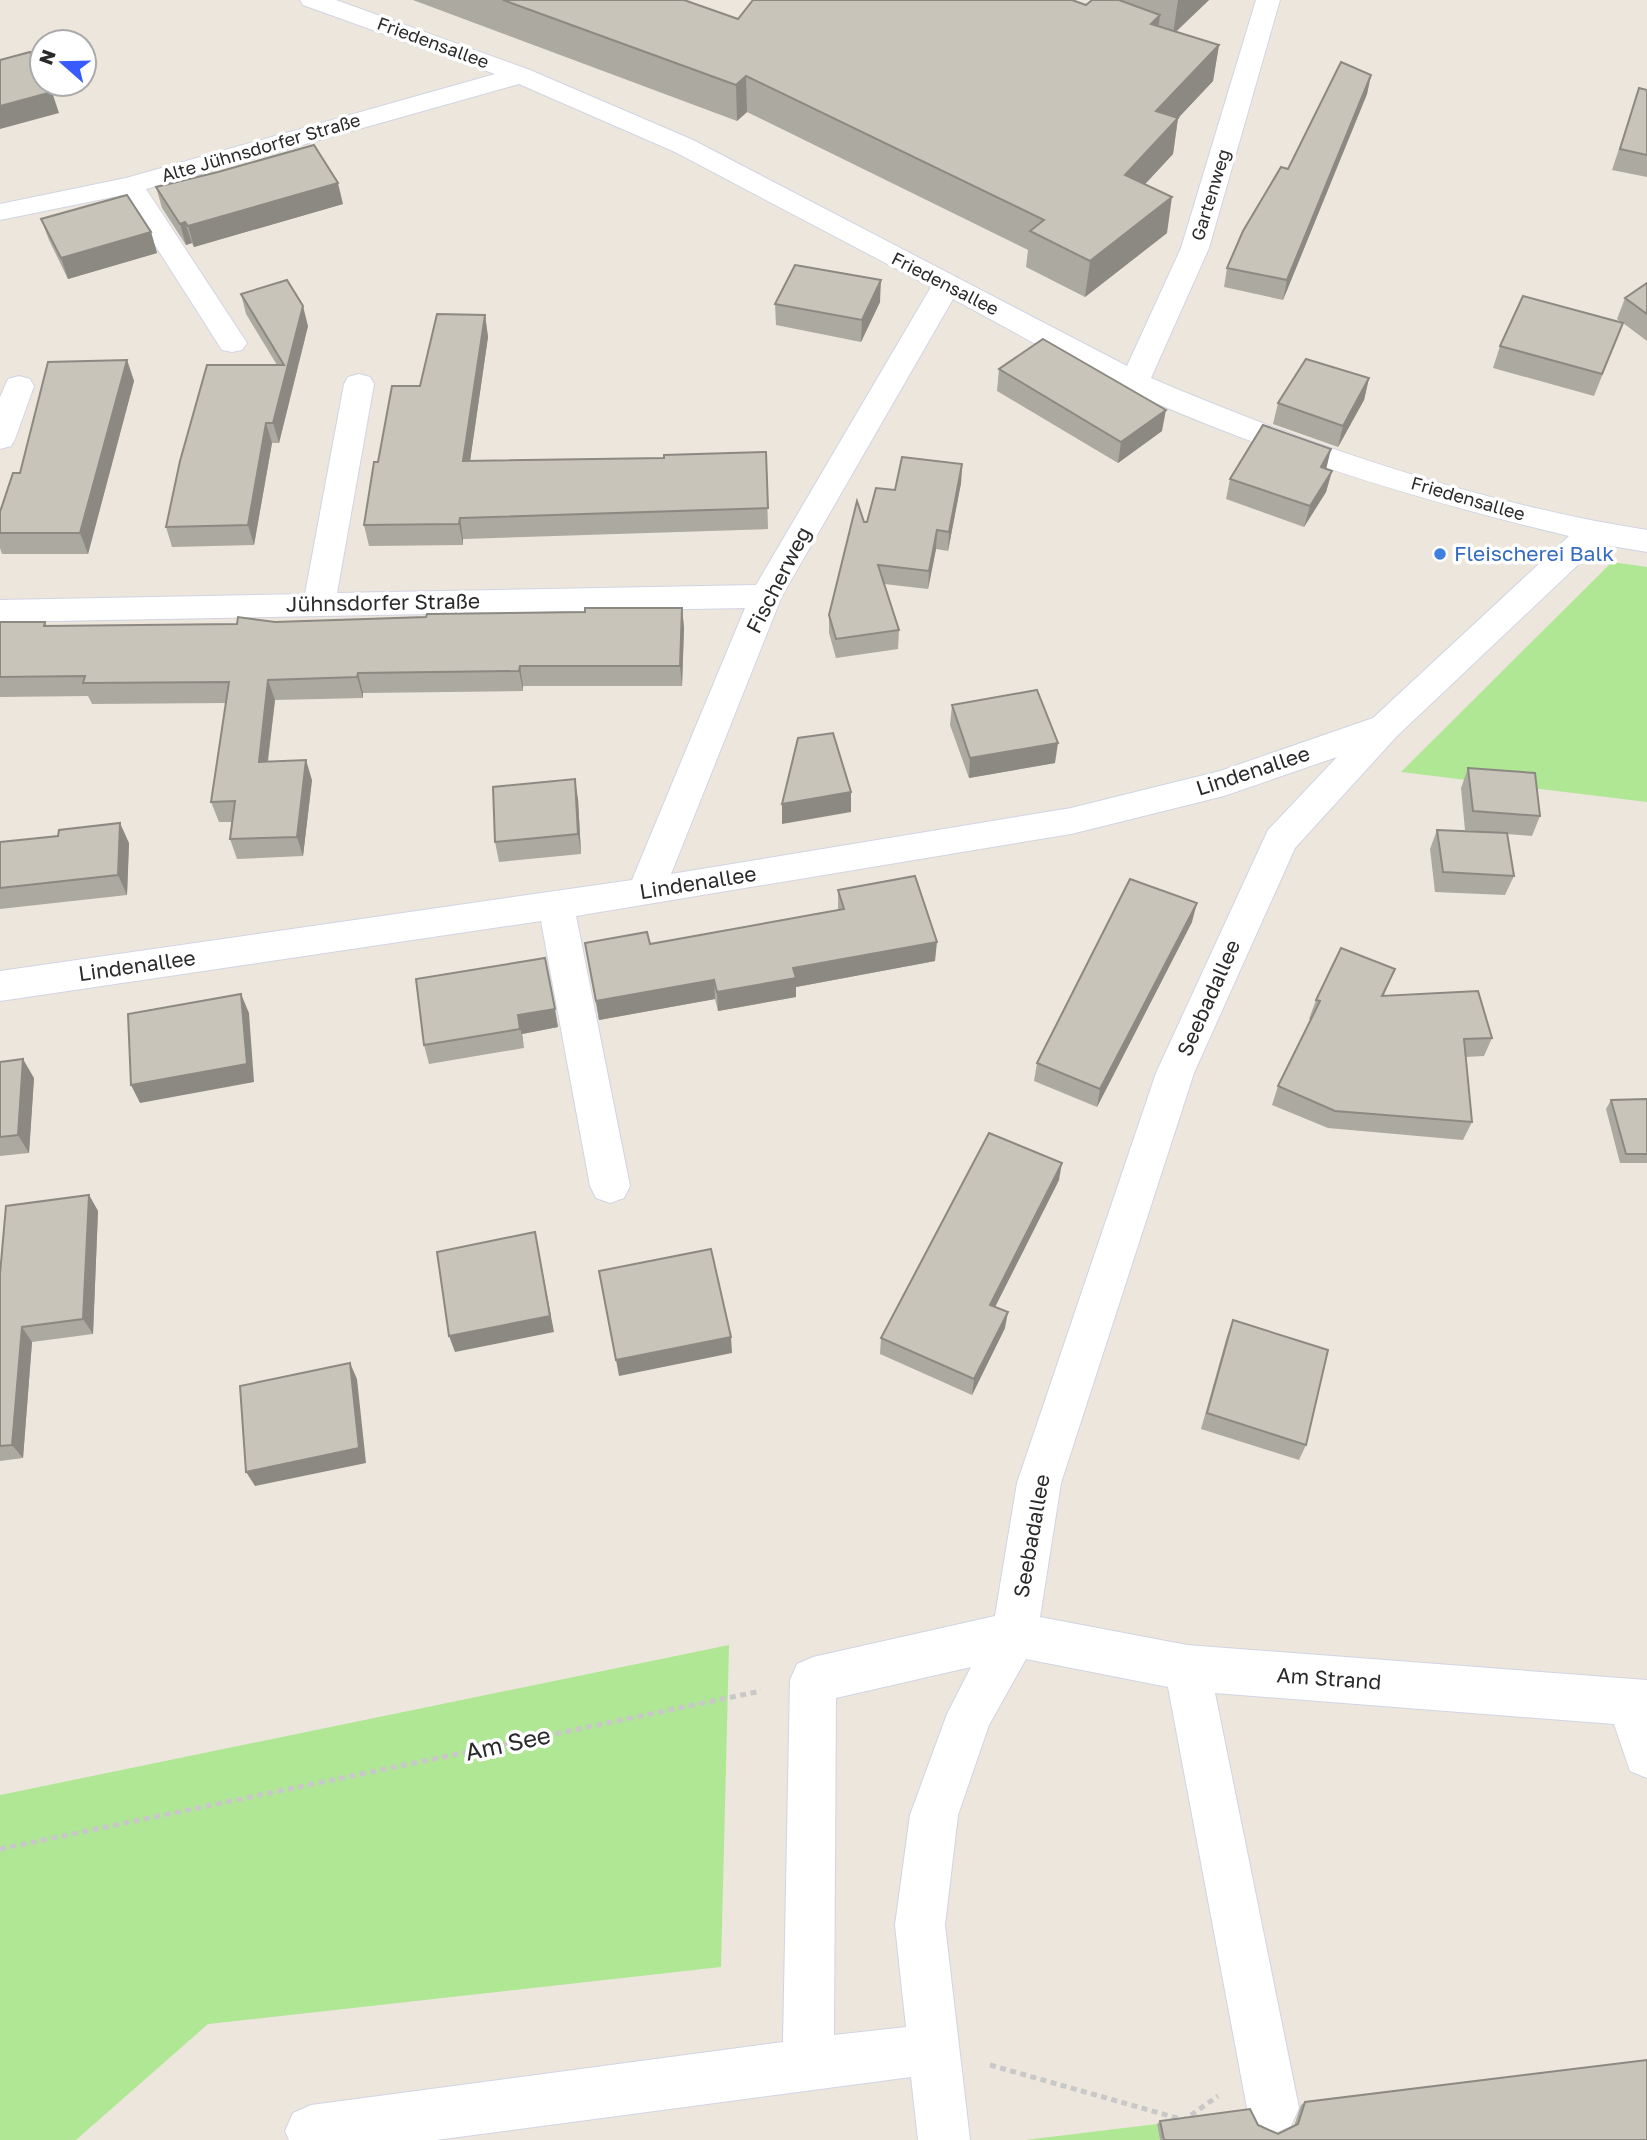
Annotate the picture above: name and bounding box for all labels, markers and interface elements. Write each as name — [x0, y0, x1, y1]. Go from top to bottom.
street label: Friedensallee — [374, 12, 492, 72]
north arrow — [28, 28, 98, 98]
text: N — [33, 46, 60, 68]
street label: Alte Jühnsdorfer Straße — [159, 108, 363, 186]
street label: Gartenweg — [1186, 146, 1234, 243]
street label: Friedensallee — [888, 247, 1003, 320]
street label: Friedensallee — [1409, 471, 1528, 525]
street label: Fischerweg — [740, 522, 816, 637]
place label: Fleischerei Balk — [1454, 540, 1614, 566]
marker: Fleischerei Balk — [1432, 546, 1448, 562]
street label: Jühnsdorfer Straße — [286, 587, 480, 617]
street label: Lindenallee — [1193, 739, 1313, 801]
street label: Lindenallee — [638, 860, 758, 904]
street label: Seebadallee — [1171, 935, 1245, 1060]
street label: Lindenallee — [77, 944, 197, 986]
street label: Seebadallee — [1007, 1472, 1055, 1600]
street label: Am Strand — [1276, 1661, 1382, 1695]
street label: Am See — [462, 1719, 553, 1766]

